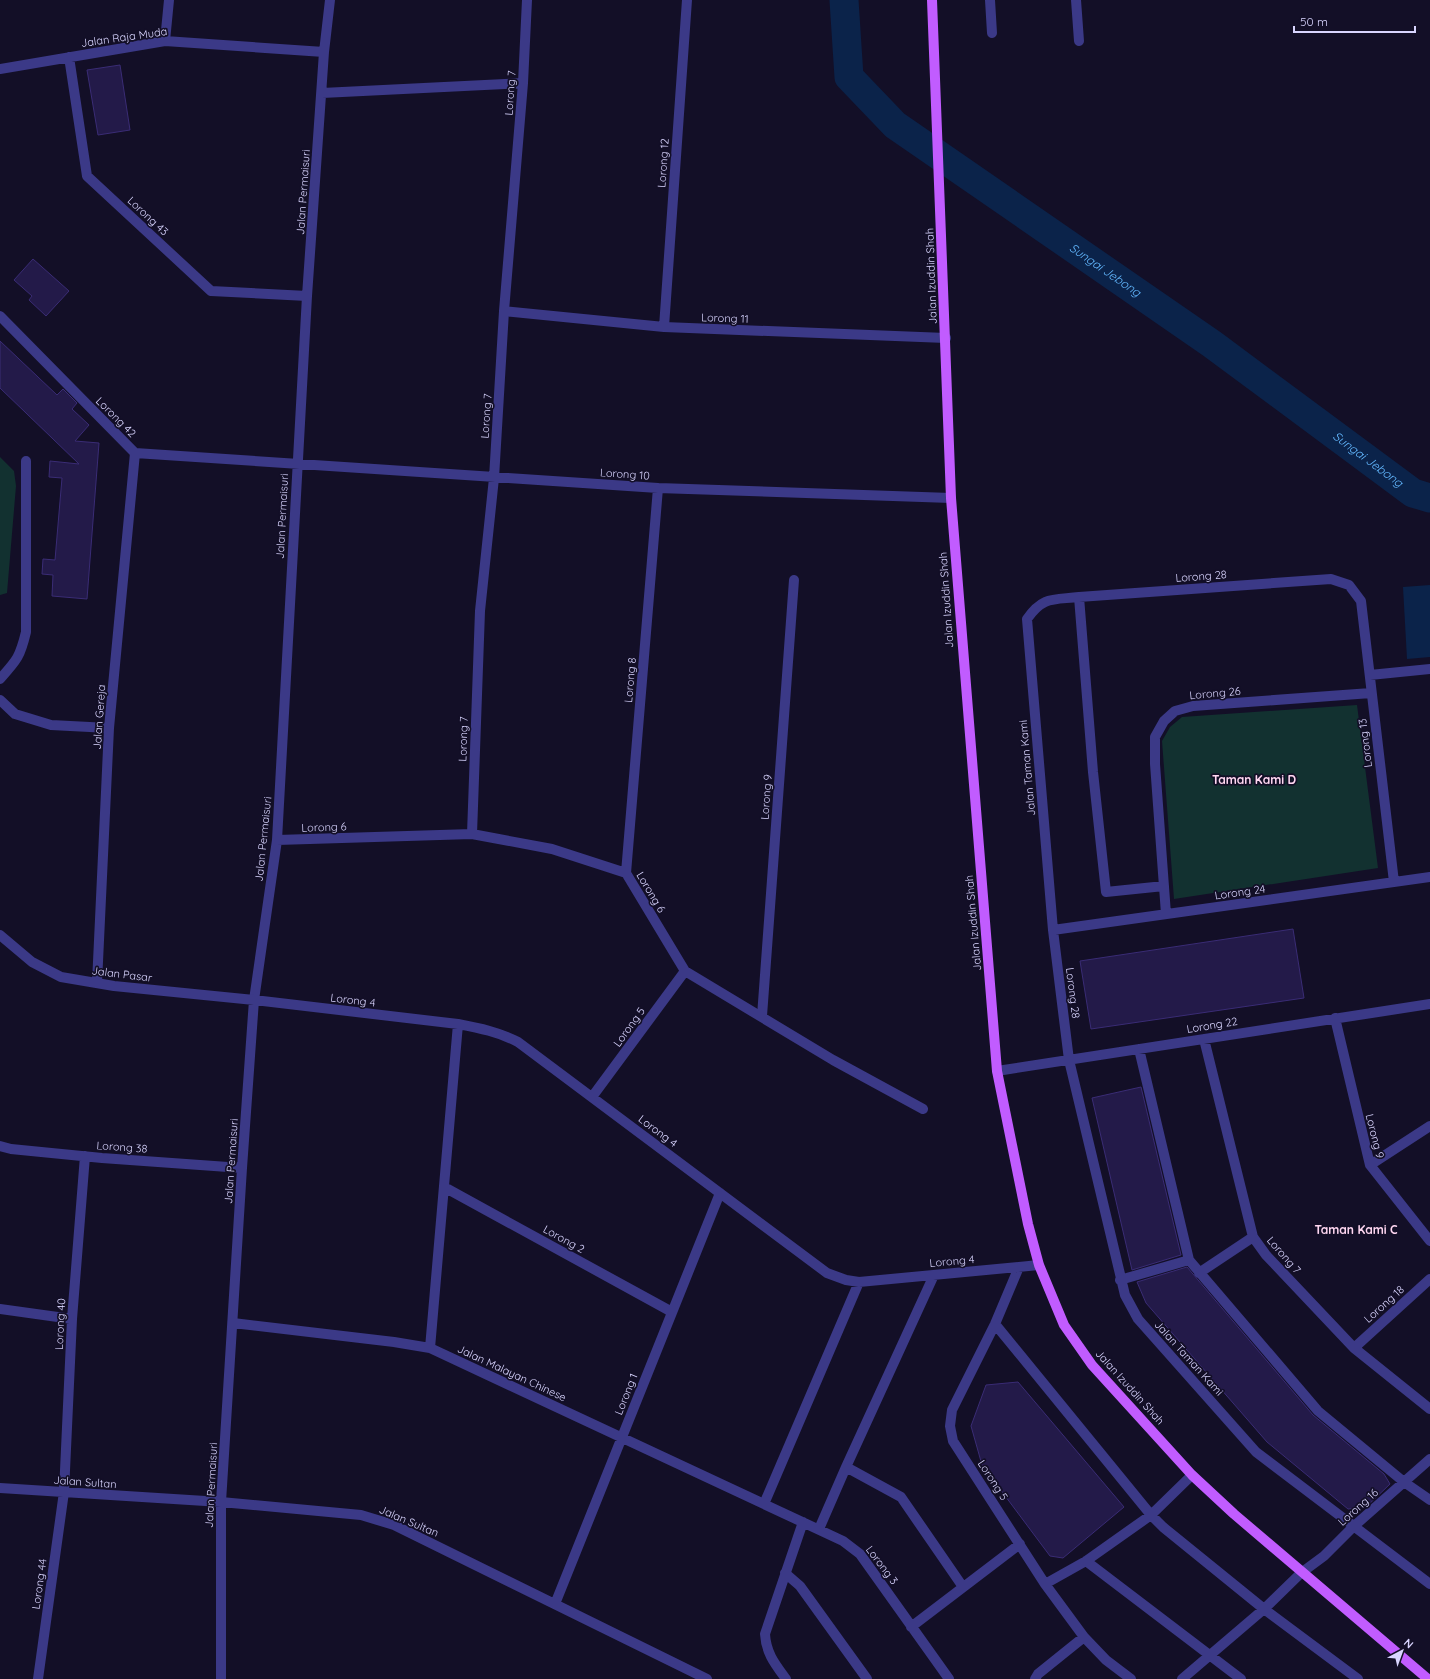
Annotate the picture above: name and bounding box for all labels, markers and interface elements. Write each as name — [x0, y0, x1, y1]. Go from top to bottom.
scale bar — [1294, 8, 1415, 34]
text: 50 m — [1300, 14, 1328, 29]
street label: Jalan Raja Muda — [80, 24, 168, 50]
street label: Lorong 7 — [501, 70, 519, 116]
street label: Lorong 12 — [654, 138, 672, 188]
street label: Jalan Permaisuri — [293, 149, 313, 235]
street label: Lorong 43 — [125, 194, 172, 239]
street label: Jalan Izuddin Shah — [922, 228, 940, 324]
water label: Sungai Jebong — [1067, 240, 1145, 301]
street label: Lorong 11 — [701, 310, 749, 326]
street label: Lorong 7 — [477, 393, 495, 439]
street label: Lorong 42 — [93, 394, 139, 440]
water label: Sungai Jebong — [1330, 428, 1407, 491]
street label: Lorong 10 — [600, 465, 650, 483]
street label: Jalan Permaisuri — [273, 473, 291, 559]
street label: Jalan Izuddin Shah — [936, 552, 956, 648]
street label: Lorong 28 — [1175, 567, 1227, 585]
street label: Lorong 8 — [621, 657, 639, 703]
street label: Jalan Gereja — [90, 684, 108, 750]
street label: Lorong 26 — [1189, 684, 1241, 702]
street label: Lorong 7 — [455, 716, 471, 762]
street label: Lorong 13 — [1355, 718, 1375, 768]
street label: Jalan Taman Kami — [1016, 719, 1038, 817]
district label: Taman Kami D — [1212, 772, 1297, 787]
street label: Lorong 9 — [757, 774, 775, 820]
street label: Jalan Permaisuri — [252, 796, 274, 882]
street label: Lorong 6 — [301, 819, 347, 835]
street label: Lorong 6 — [633, 869, 669, 915]
street label: Jalan Izuddin Shah — [962, 874, 984, 972]
street label: Lorong 24 — [1214, 881, 1266, 902]
street label: Jalan Pasar — [91, 963, 154, 985]
street label: Lorong 28 — [1063, 967, 1083, 1019]
street label: Lorong 4 — [330, 990, 376, 1010]
street label: Lorong 5 — [610, 1005, 648, 1049]
street label: Lorong 22 — [1185, 1014, 1239, 1036]
street label: Lorong 4 — [636, 1112, 680, 1150]
street label: Lorong 9 — [1363, 1112, 1387, 1160]
street label: Jalan Permaisuri — [221, 1118, 241, 1204]
street label: Lorong 38 — [96, 1138, 148, 1156]
street label: Lorong 2 — [541, 1222, 587, 1256]
district label: Taman Kami C — [1314, 1222, 1398, 1237]
street label: Lorong 7 — [1264, 1233, 1304, 1277]
street label: Lorong 4 — [929, 1252, 975, 1270]
street label: Lorong 18 — [1361, 1282, 1407, 1326]
street label: Lorong 40 — [52, 1298, 68, 1350]
street label: Jalan Taman Kami — [1152, 1318, 1226, 1398]
street label: Jalan Malayan Chinese — [455, 1342, 569, 1404]
street label: Jalan Izuddin Shah — [1093, 1347, 1167, 1427]
street label: Lorong 1 — [611, 1371, 641, 1417]
street label: Jalan Permaisuri — [202, 1442, 220, 1528]
street label: Lorong 5 — [975, 1457, 1011, 1503]
street label: Jalan Sultan — [53, 1473, 117, 1491]
street label: Lorong 16 — [1335, 1485, 1381, 1529]
street label: Jalan Sultan — [377, 1502, 441, 1540]
street label: Lorong 3 — [863, 1543, 901, 1587]
street label: Lorong 44 — [29, 1558, 50, 1610]
north arrow — [1382, 1631, 1422, 1671]
text: N — [1401, 1636, 1416, 1651]

